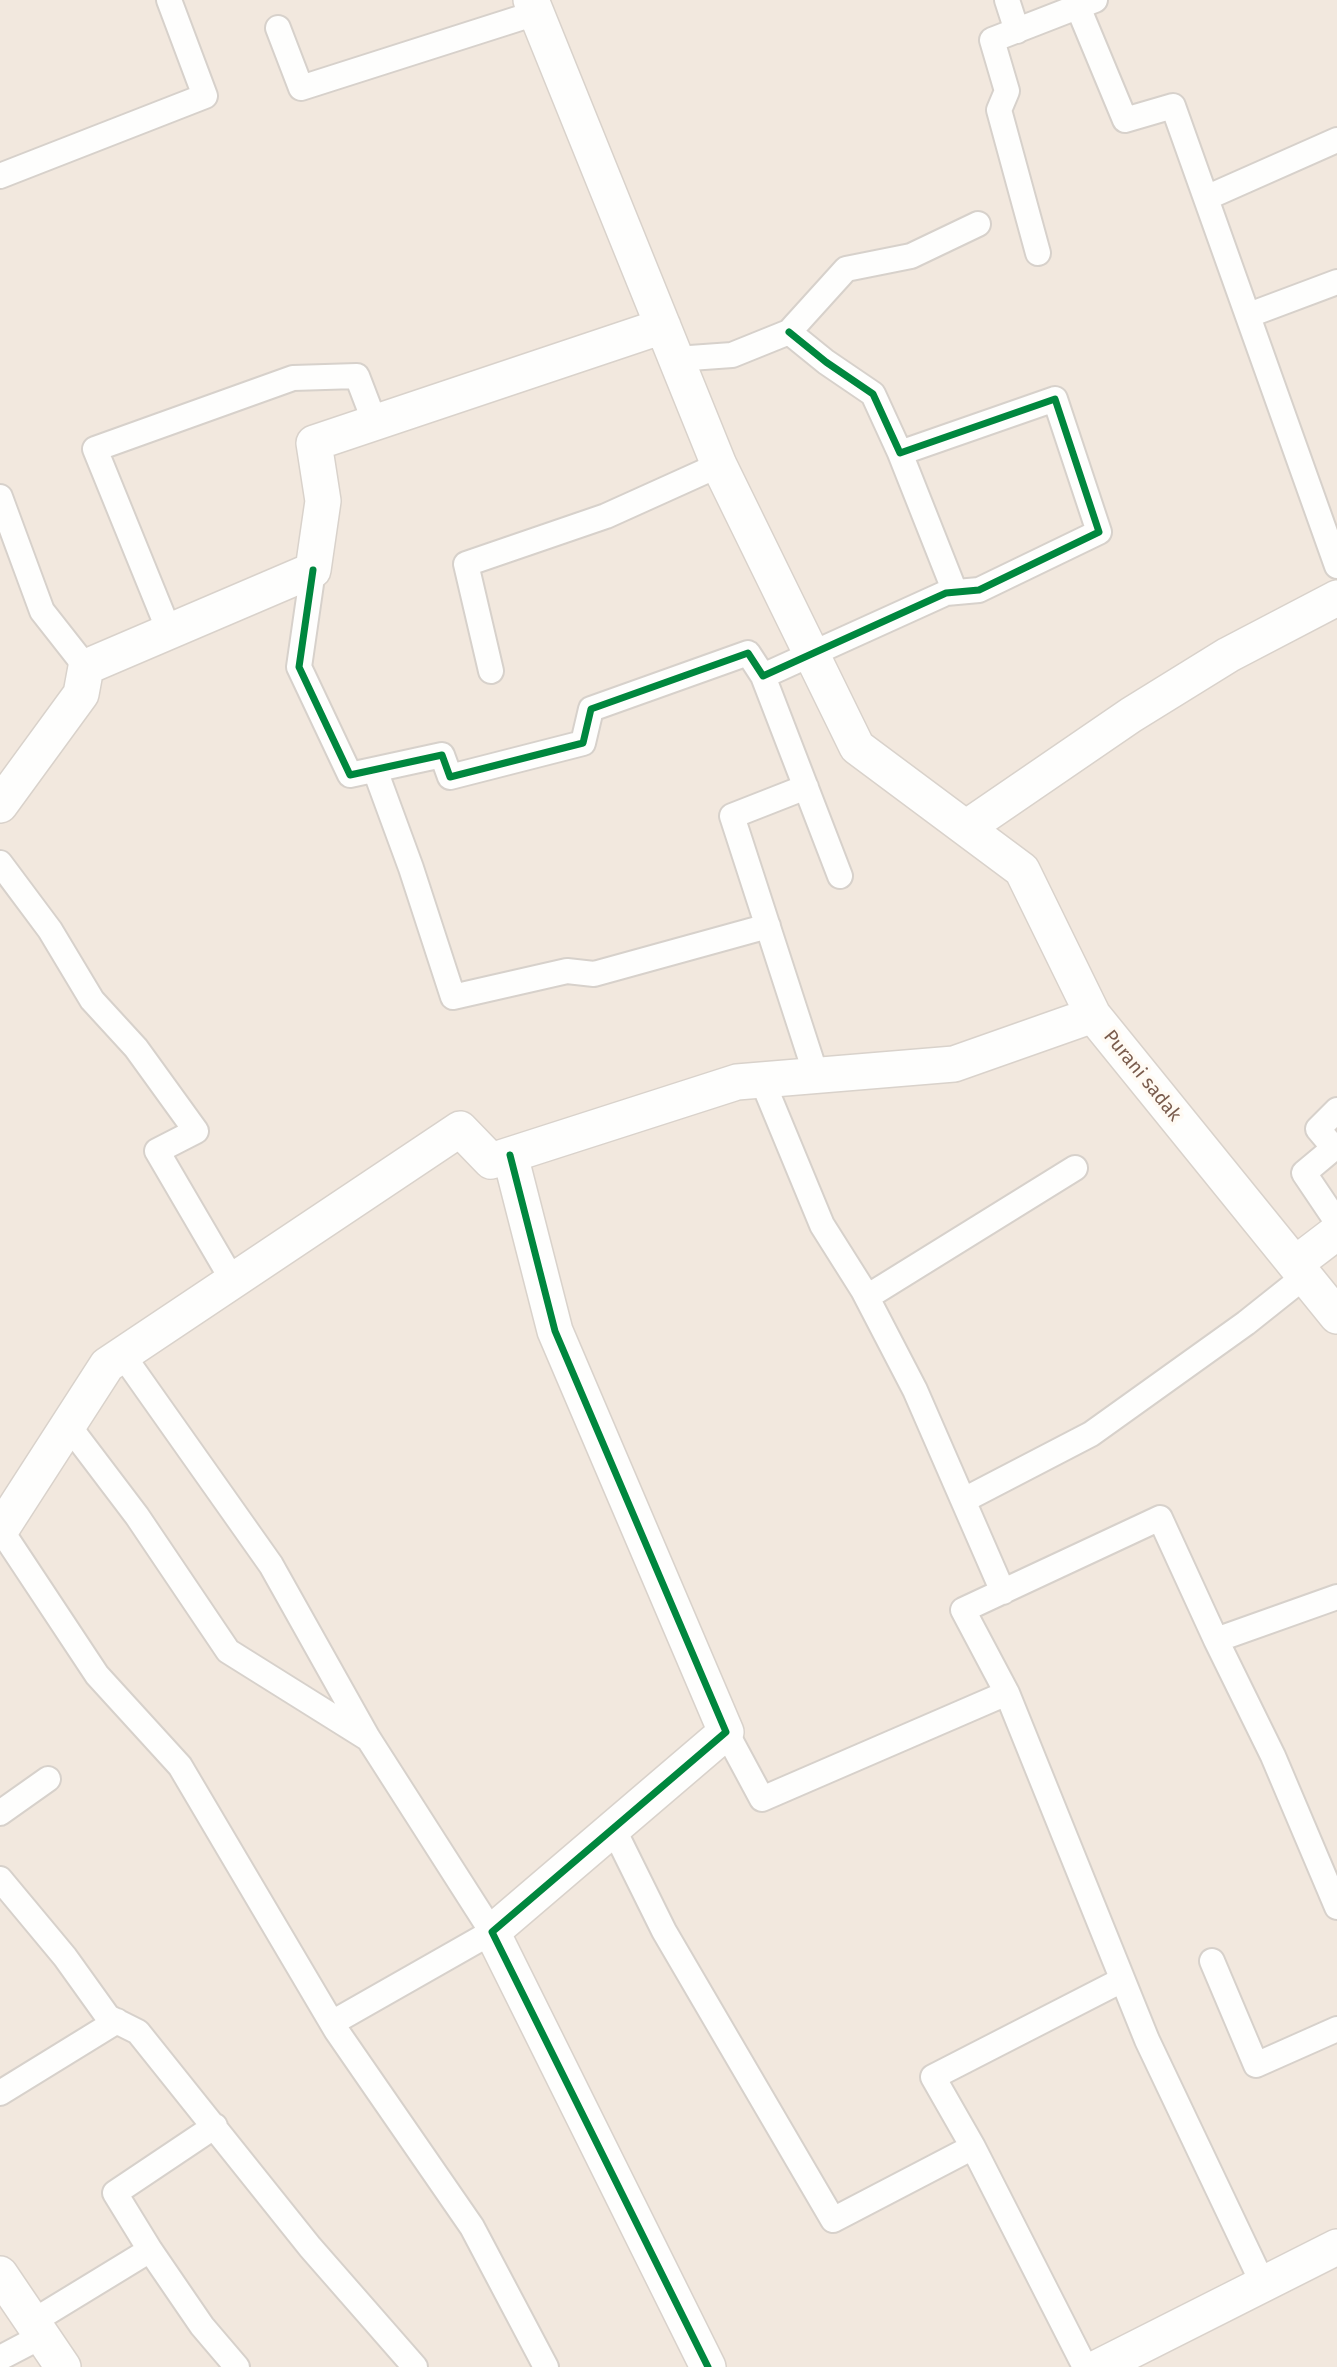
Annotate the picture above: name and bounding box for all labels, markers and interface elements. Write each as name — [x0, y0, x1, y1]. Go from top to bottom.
street label: Purani sadak — [1098, 1026, 1186, 1126]

